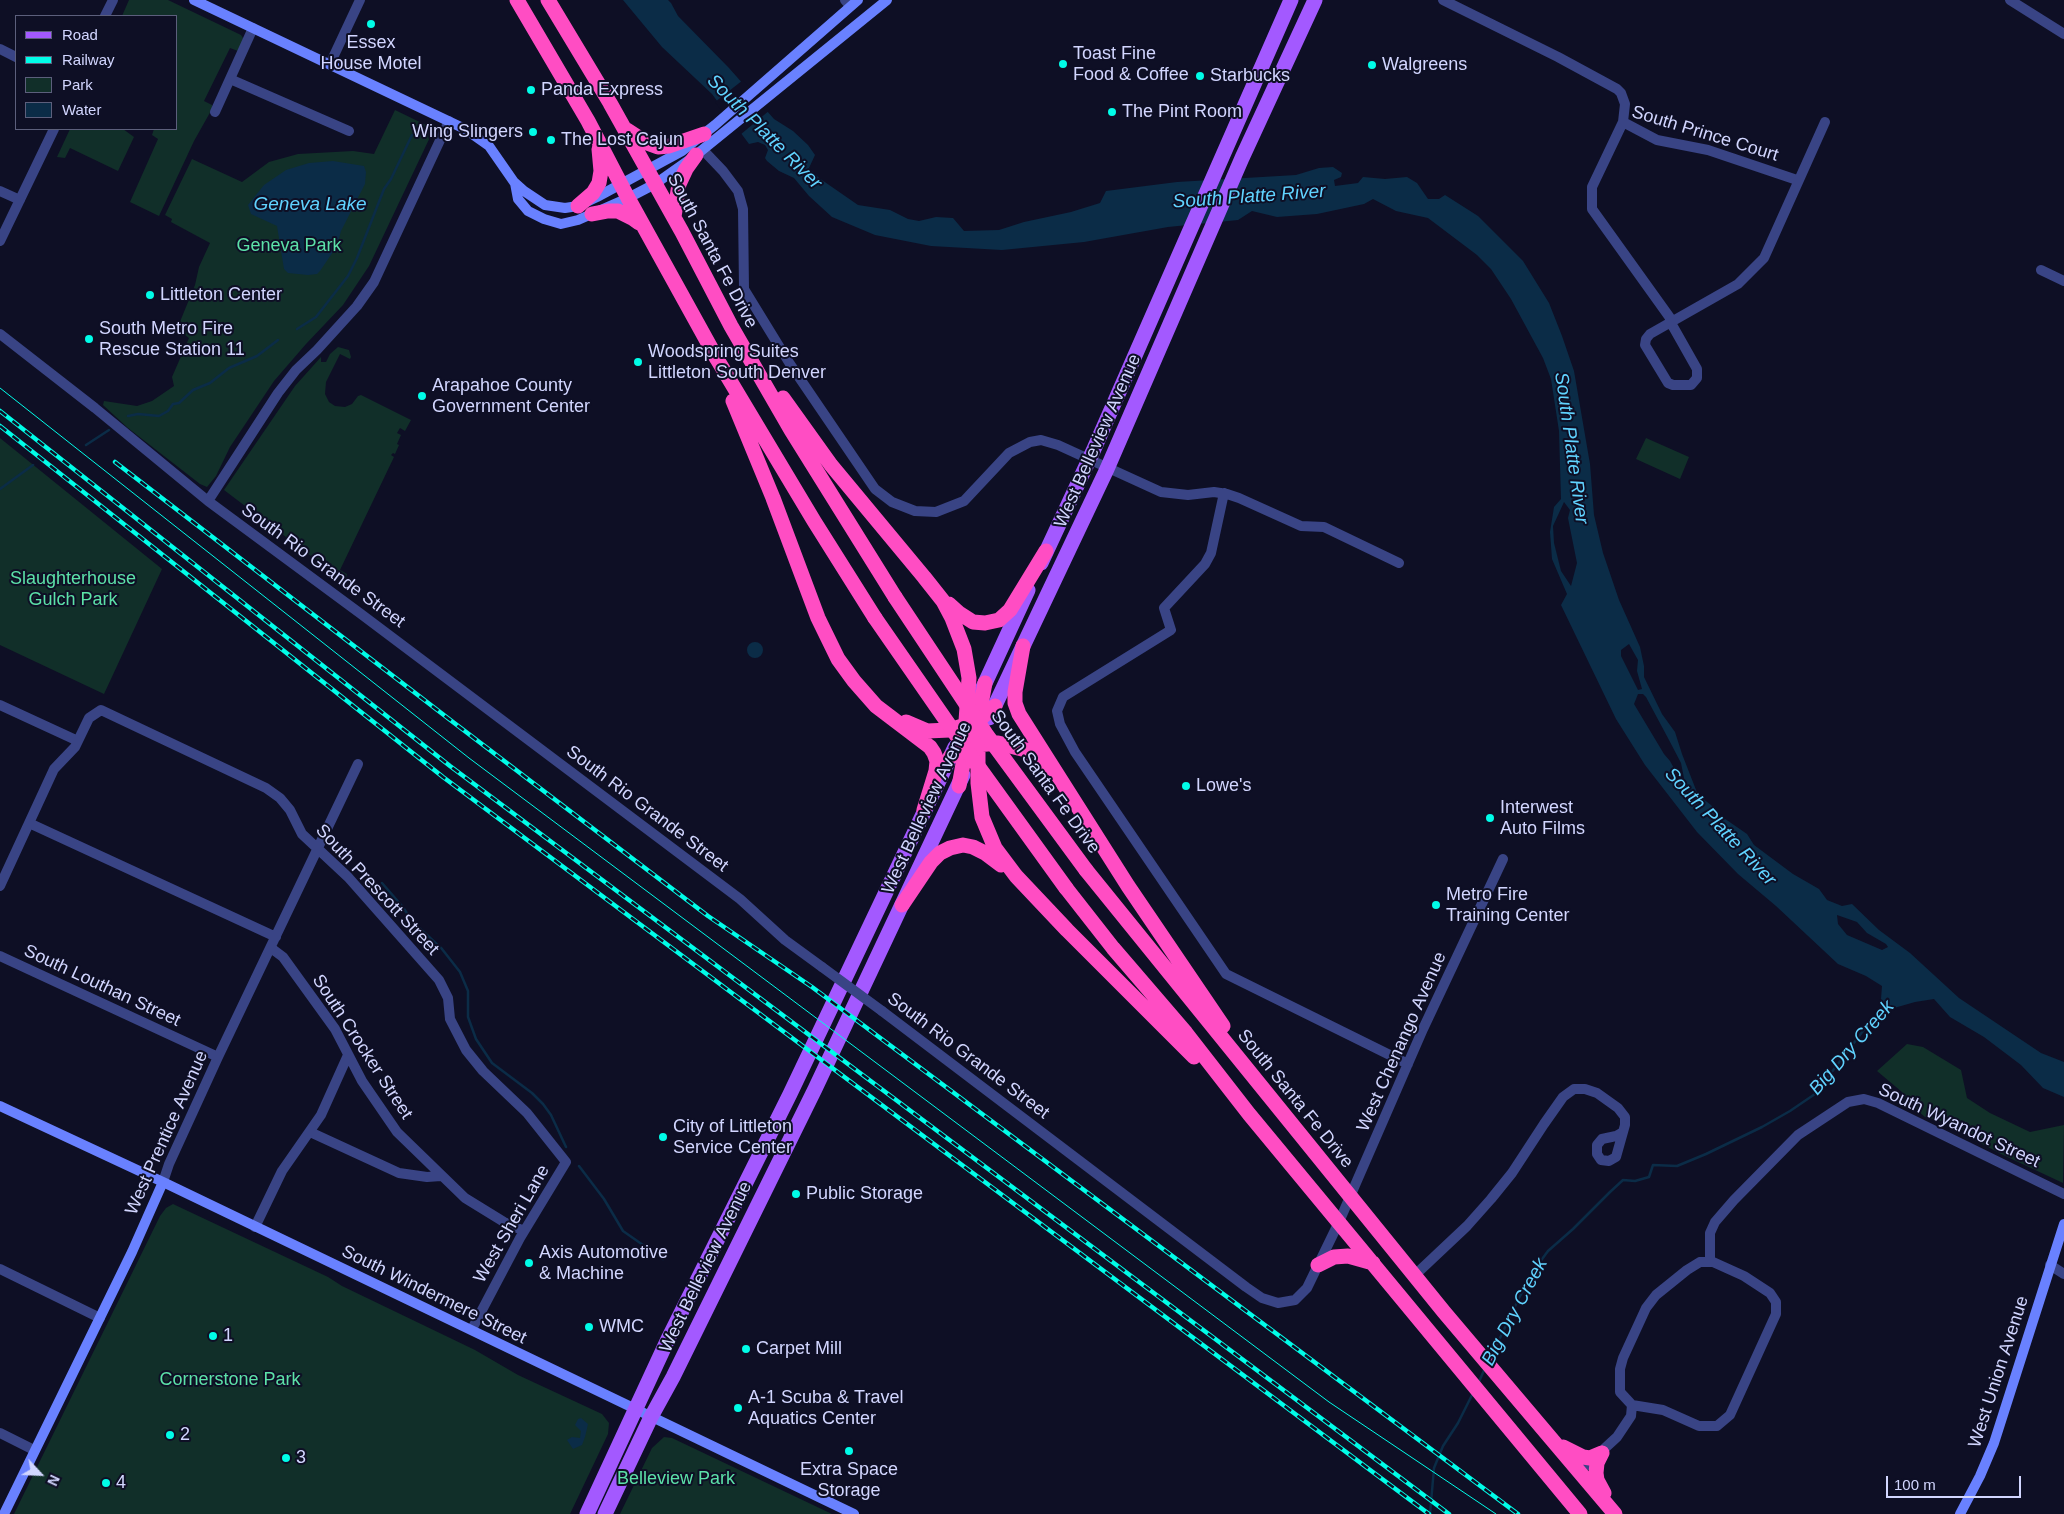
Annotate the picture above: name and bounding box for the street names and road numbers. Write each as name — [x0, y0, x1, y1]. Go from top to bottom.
street label: South Prince Court — [1629, 101, 1781, 167]
street label: South Santa Fe Drive — [662, 170, 762, 332]
street label: West Belleview Avenue — [1050, 351, 1146, 531]
street label: South Rio Grande Street — [237, 499, 409, 633]
street label: South Santa Fe Drive — [986, 706, 1104, 858]
street label: West Belleview Avenue — [878, 718, 976, 898]
street label: South Rio Grande Street — [562, 741, 732, 877]
street label: South Prescott Street — [311, 820, 443, 960]
street label: South Louthan Street — [20, 940, 184, 1032]
street label: West Chenango Avenue — [1353, 949, 1451, 1135]
street label: South Crocker Street — [307, 971, 417, 1123]
street label: South Rio Grande Street — [883, 988, 1053, 1124]
street label: South Santa Fe Drive — [1232, 1025, 1358, 1173]
street label: West Prentice Avenue — [121, 1048, 213, 1218]
street label: South Wyandot Street — [1875, 1079, 2043, 1173]
street label: West Sheri Lane — [469, 1161, 555, 1287]
street label: West Belleview Avenue — [655, 1178, 757, 1356]
street label: South Windermere Street — [338, 1241, 530, 1349]
street label: West Union Avenue — [1964, 1293, 2034, 1451]

